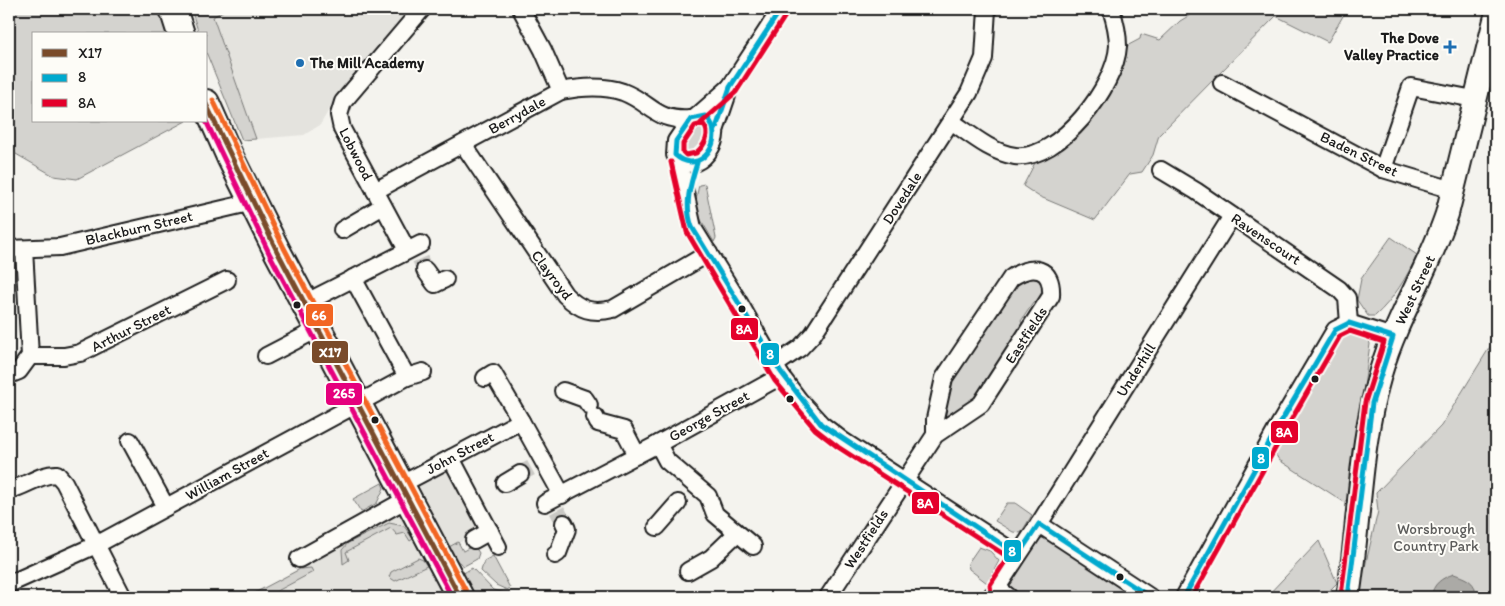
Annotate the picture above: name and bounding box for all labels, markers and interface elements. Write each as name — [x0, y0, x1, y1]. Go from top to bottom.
place label: The Dove Valley Practice — [1344, 29, 1439, 65]
legend — [32, 32, 208, 122]
marker: The Dove Valley Practice — [1443, 40, 1457, 54]
text: X17 — [78, 44, 103, 62]
place label: The Mill Academy — [309, 54, 425, 73]
marker: The Mill Academy — [294, 57, 306, 69]
text: 8 — [78, 68, 86, 86]
street label: Berrydale — [485, 92, 549, 138]
text: 8A — [78, 94, 96, 112]
street label: Lobwood — [335, 125, 377, 183]
street label: Baden Street — [1317, 127, 1401, 181]
street label: Dovedale — [878, 168, 926, 228]
street label: Blackburn Street — [84, 207, 195, 249]
street label: Ravenscourt — [1228, 209, 1304, 269]
street label: Clayroyd — [528, 247, 576, 303]
street label: West Street — [1391, 252, 1439, 328]
street label: Arthur Street — [88, 300, 174, 356]
unlabelled marker — [292, 300, 302, 310]
line badge: 66 — [305, 303, 334, 327]
street label: Eastfields — [1001, 303, 1051, 367]
unlabelled marker — [737, 304, 747, 314]
text: 66 — [312, 307, 327, 324]
line badge: 8A — [730, 317, 759, 341]
text: 8A — [736, 321, 753, 338]
street label: Underhill — [1112, 339, 1160, 400]
line badge: X17 — [311, 340, 349, 364]
line badge: 8 — [760, 342, 780, 366]
text: X17 — [319, 344, 341, 361]
text: 8 — [766, 346, 774, 363]
unlabelled marker — [1310, 374, 1320, 384]
line badge: 265 — [325, 382, 363, 406]
text: 265 — [333, 385, 356, 402]
street label: George Street — [666, 386, 753, 446]
unlabelled marker — [785, 394, 795, 404]
unlabelled marker — [370, 415, 380, 425]
line badge: 8A — [1270, 420, 1299, 444]
text: 8A — [1276, 424, 1293, 441]
street label: John Street — [423, 427, 497, 478]
street label: William Street — [182, 444, 272, 504]
line badge: 8 — [1251, 446, 1270, 470]
text: 8 — [1257, 450, 1265, 467]
line badge: 8A — [911, 491, 940, 515]
text: 8A — [917, 495, 934, 512]
street label: Westfields — [840, 505, 892, 572]
park label: Worsbrough Country Park — [1393, 520, 1479, 555]
line badge: 8 — [1003, 539, 1022, 563]
text: 8 — [1008, 543, 1016, 560]
unlabelled marker — [1115, 572, 1125, 582]

